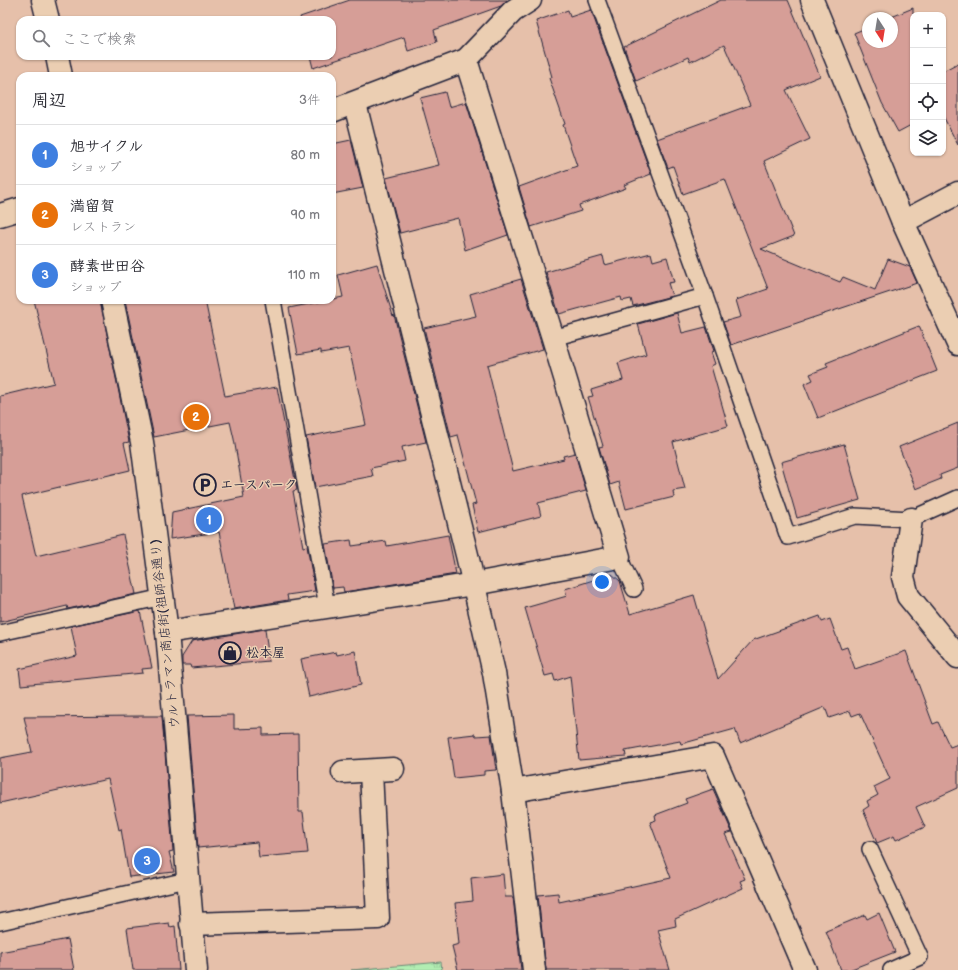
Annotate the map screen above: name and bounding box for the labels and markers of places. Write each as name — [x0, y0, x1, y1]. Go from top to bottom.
pin: 2 — [183, 402, 209, 432]
parking icon: エースパーク — [192, 472, 218, 498]
place label: エースパーク — [220, 477, 297, 493]
pin: 1 — [196, 505, 222, 535]
shop icon: 松本屋 — [217, 640, 243, 666]
place label: 松本屋 — [246, 645, 285, 661]
pin: 3 — [134, 846, 160, 876]

